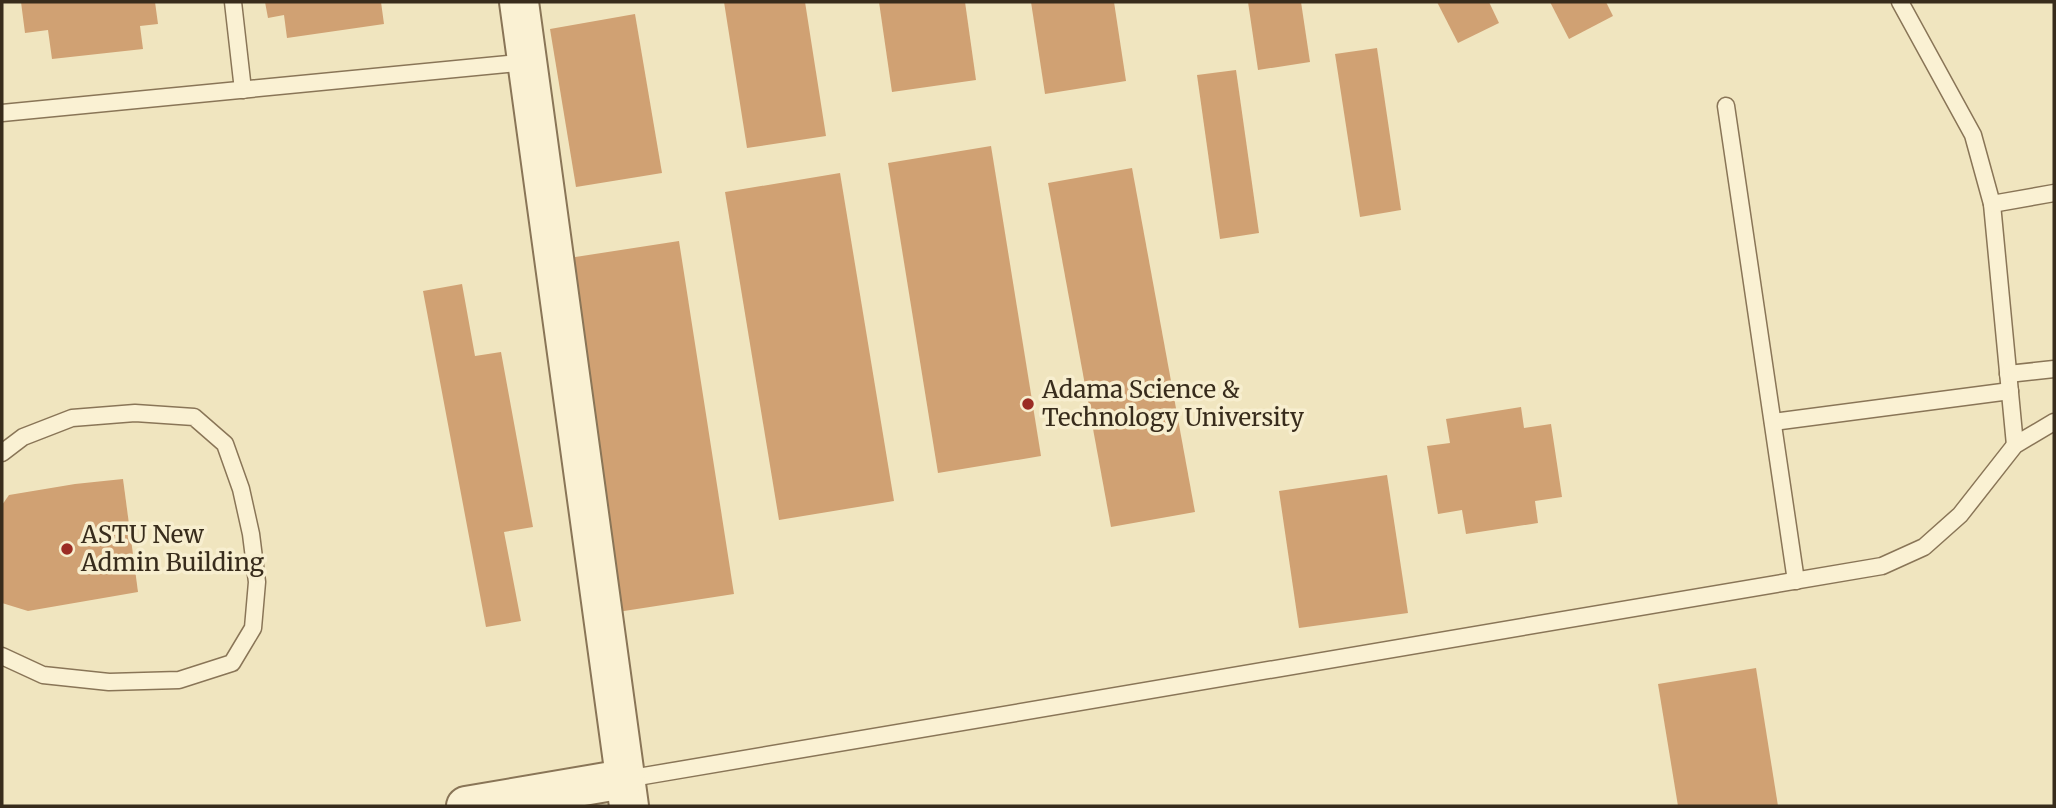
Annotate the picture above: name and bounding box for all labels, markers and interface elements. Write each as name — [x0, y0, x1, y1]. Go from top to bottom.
place label: Adama Science & Technology University — [1041, 374, 1304, 433]
marker: Adama Science & Technology University — [1020, 396, 1036, 412]
place label: ASTU New Admin Building — [80, 519, 265, 578]
marker: ASTU New Admin Building — [59, 541, 75, 557]

